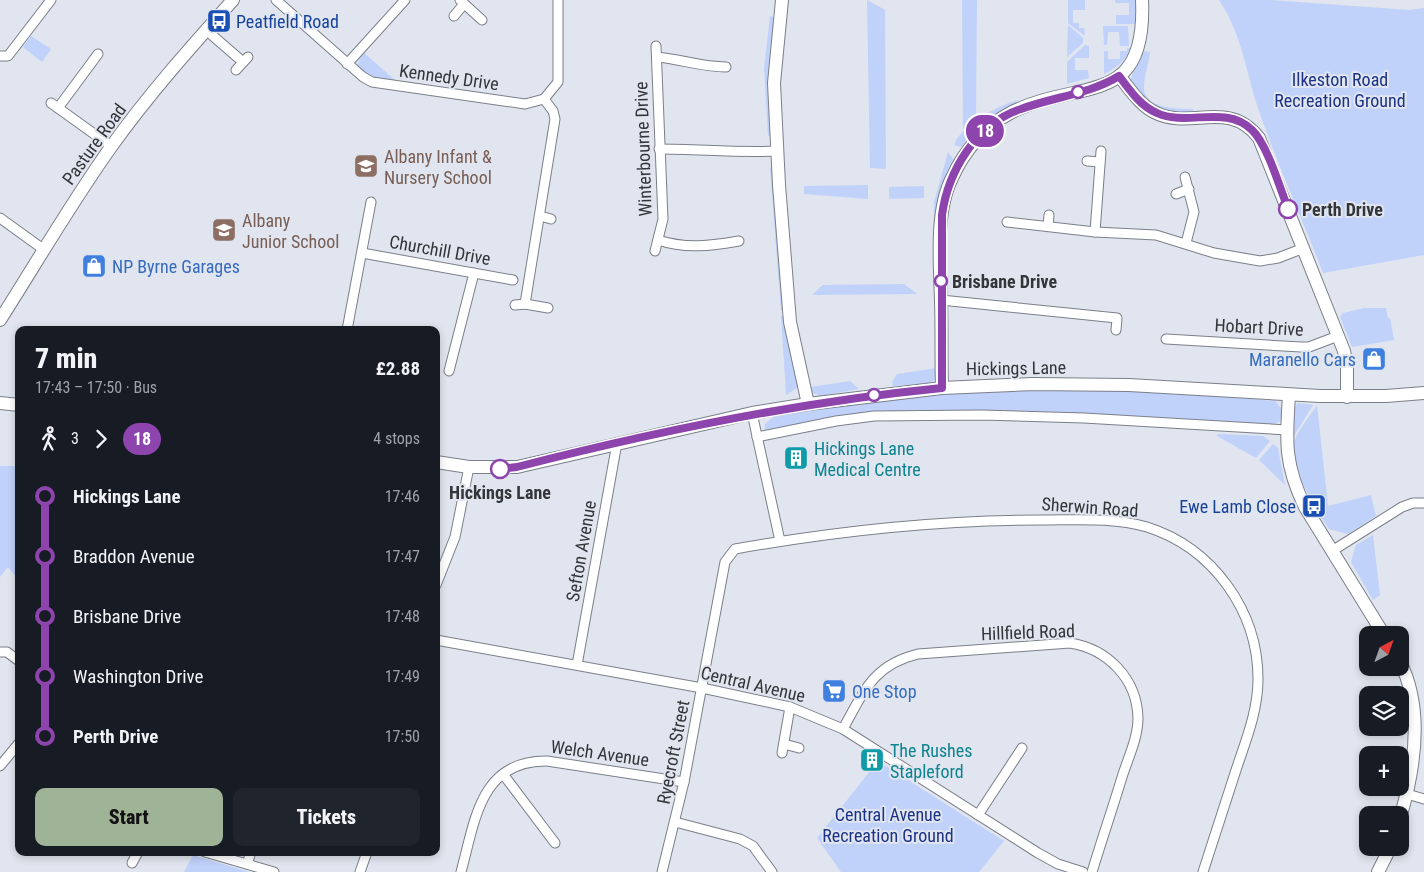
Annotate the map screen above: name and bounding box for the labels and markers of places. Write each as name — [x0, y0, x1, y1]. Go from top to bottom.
bus stop icon: Peatfield Road — [206, 8, 232, 34]
place label: Peatfield Road — [236, 11, 339, 32]
unlabelled marker — [1071, 85, 1085, 99]
place label: Albany Infant & Nursery School — [384, 146, 492, 188]
school or university icon: Albany Infant & Nursery School — [353, 153, 379, 179]
marker: Perth Drive — [1278, 199, 1298, 219]
place label: Perth Drive — [1302, 199, 1383, 220]
place label: Albany Junior School — [242, 210, 339, 252]
school or university icon: Albany Junior School — [211, 217, 237, 243]
shop icon: NP Byrne Garages — [81, 253, 107, 279]
place label: NP Byrne Garages — [112, 256, 240, 277]
place label: Brisbane Drive — [952, 271, 1057, 292]
marker: Brisbane Drive — [934, 274, 948, 288]
shop icon: Maranello Cars — [1361, 346, 1387, 372]
place label: Maranello Cars — [1249, 349, 1356, 370]
unlabelled marker — [867, 388, 881, 402]
place label: Hickings Lane Medical Centre — [814, 438, 921, 480]
building icon: Hickings Lane Medical Centre — [783, 445, 809, 471]
marker: Hickings Lane — [490, 459, 510, 479]
place label: Hickings Lane — [449, 482, 551, 503]
bus stop icon: Ewe Lamb Close — [1301, 493, 1327, 519]
place label: Ewe Lamb Close — [1179, 496, 1296, 517]
supermarket icon: One Stop — [821, 678, 847, 704]
place label: One Stop — [852, 681, 917, 702]
place label: The Rushes Stapleford — [890, 740, 972, 782]
building icon: The Rushes Stapleford — [859, 747, 885, 773]

